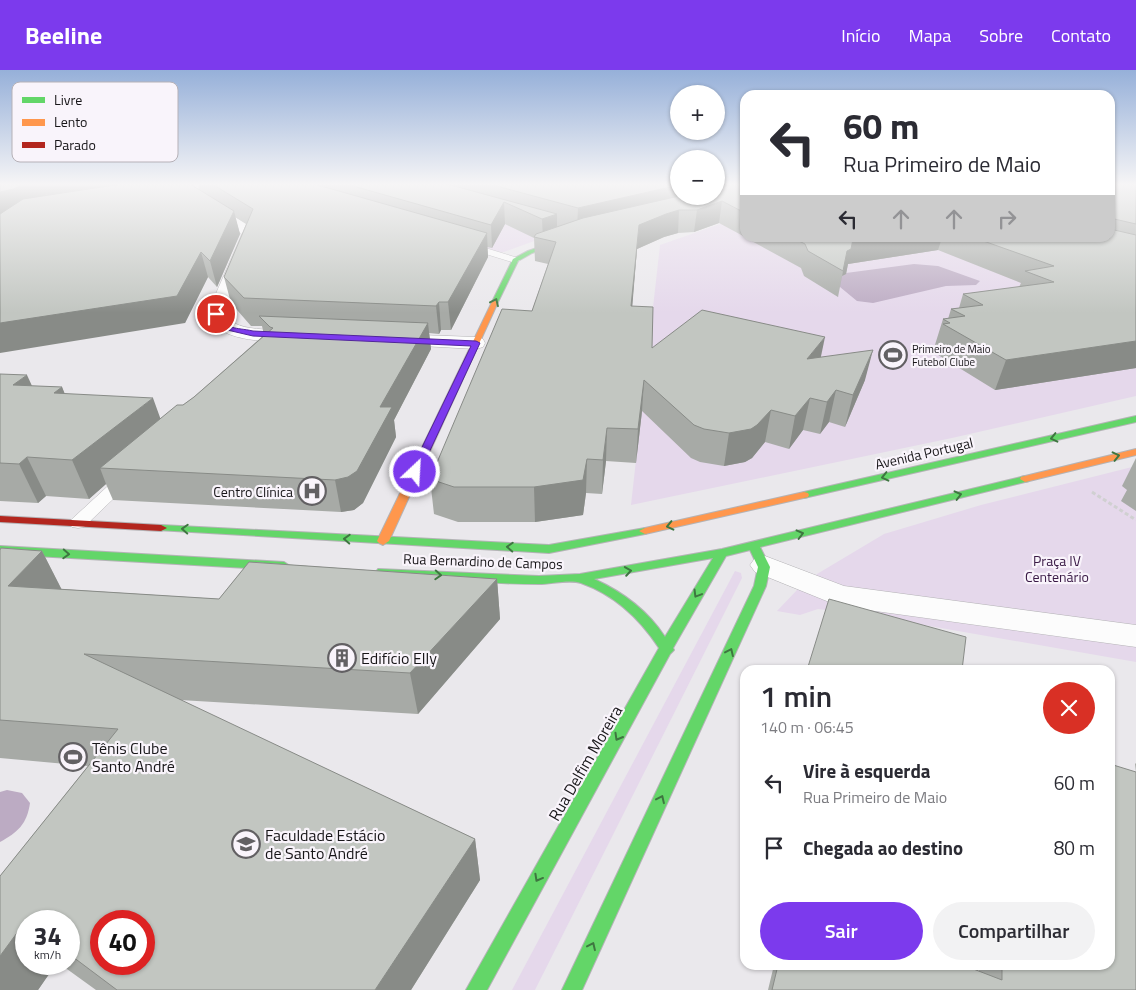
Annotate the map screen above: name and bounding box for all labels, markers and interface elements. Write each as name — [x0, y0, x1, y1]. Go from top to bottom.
text: Beeline — [25, 17, 102, 53]
text: Início — [841, 22, 881, 49]
text: Mapa — [909, 22, 951, 49]
text: Sobre — [979, 22, 1023, 49]
text: Contato — [1051, 22, 1111, 49]
legend — [12, 82, 178, 162]
map controls — [670, 85, 725, 205]
button: + — [670, 85, 725, 140]
text: Livre — [54, 89, 82, 110]
text: 60 m — [843, 99, 919, 153]
icon: left — [760, 110, 825, 175]
text: Lento — [54, 111, 88, 132]
text: Parado — [54, 134, 96, 155]
text: Rua Primeiro de Maio — [843, 147, 1041, 181]
button: − — [670, 150, 725, 205]
icon: left — [834, 205, 862, 233]
icon: ahead — [887, 205, 915, 233]
icon: ahead — [940, 205, 968, 233]
icon: right — [993, 205, 1021, 233]
pin — [195, 293, 237, 335]
one-way arrow — [489, 298, 500, 307]
icon: arrive — [202, 300, 230, 328]
sports icon: Primeiro de Maio Futebol Clube — [878, 340, 908, 370]
place label: Primeiro de Maio Futebol Clube — [912, 341, 991, 370]
street label: Avenida Portugal — [873, 432, 975, 474]
one-way arrow — [1050, 432, 1059, 443]
position arrow — [388, 445, 440, 497]
one-way arrow — [1112, 451, 1120, 462]
one-way arrow — [881, 471, 890, 482]
hospital icon: Centro Clínica — [297, 476, 327, 506]
place label: Centro Clínica — [213, 481, 293, 502]
one-way arrow — [954, 490, 962, 500]
one-way arrow — [665, 520, 674, 530]
one-way arrow — [181, 524, 189, 535]
one-way arrow — [796, 529, 804, 539]
one-way arrow — [343, 533, 351, 544]
one-way arrow — [505, 542, 513, 553]
one-way arrow — [62, 548, 70, 559]
street label: Rua Bernardino de Campos — [403, 548, 563, 574]
park label: Praça IV Centenário — [1025, 550, 1089, 587]
one-way arrow — [623, 566, 632, 576]
one-way arrow — [434, 569, 442, 580]
one-way arrow — [693, 589, 703, 598]
building icon: Edifício Elly — [327, 643, 357, 673]
place label: Edifício Elly — [361, 646, 437, 670]
one-way arrow — [724, 648, 734, 657]
text: 1 min — [760, 673, 832, 719]
button: close — [1043, 682, 1095, 734]
street label: Rua Delfim Moreira — [542, 701, 628, 825]
text: 140 m · 06:45 — [760, 715, 854, 739]
one-way arrow — [615, 731, 625, 740]
place label: Tênis Clube Santo André — [92, 736, 175, 778]
sports icon: Tênis Clube Santo André — [58, 742, 88, 772]
text: Vire à esquerda — [803, 756, 931, 785]
text: 60 m — [1054, 768, 1095, 797]
icon: left — [760, 769, 788, 797]
text: Rua Primeiro de Maio — [803, 785, 947, 809]
one-way arrow — [655, 795, 666, 804]
place label: Faculdade Estácio de Santo André — [265, 823, 385, 865]
school or university icon: Faculdade Estácio de Santo André — [231, 829, 261, 859]
text: Chegada ao destino — [803, 833, 963, 862]
text: 80 m — [1054, 833, 1095, 862]
icon: arrive — [760, 834, 788, 862]
one-way arrow — [535, 873, 545, 882]
button: Sair — [760, 902, 923, 960]
button: Compartilhar — [933, 902, 1095, 960]
speed limit sign: 40 — [90, 910, 155, 975]
text: 34 — [33, 917, 62, 955]
one-way arrow — [586, 942, 597, 951]
text: km/h — [34, 945, 61, 964]

